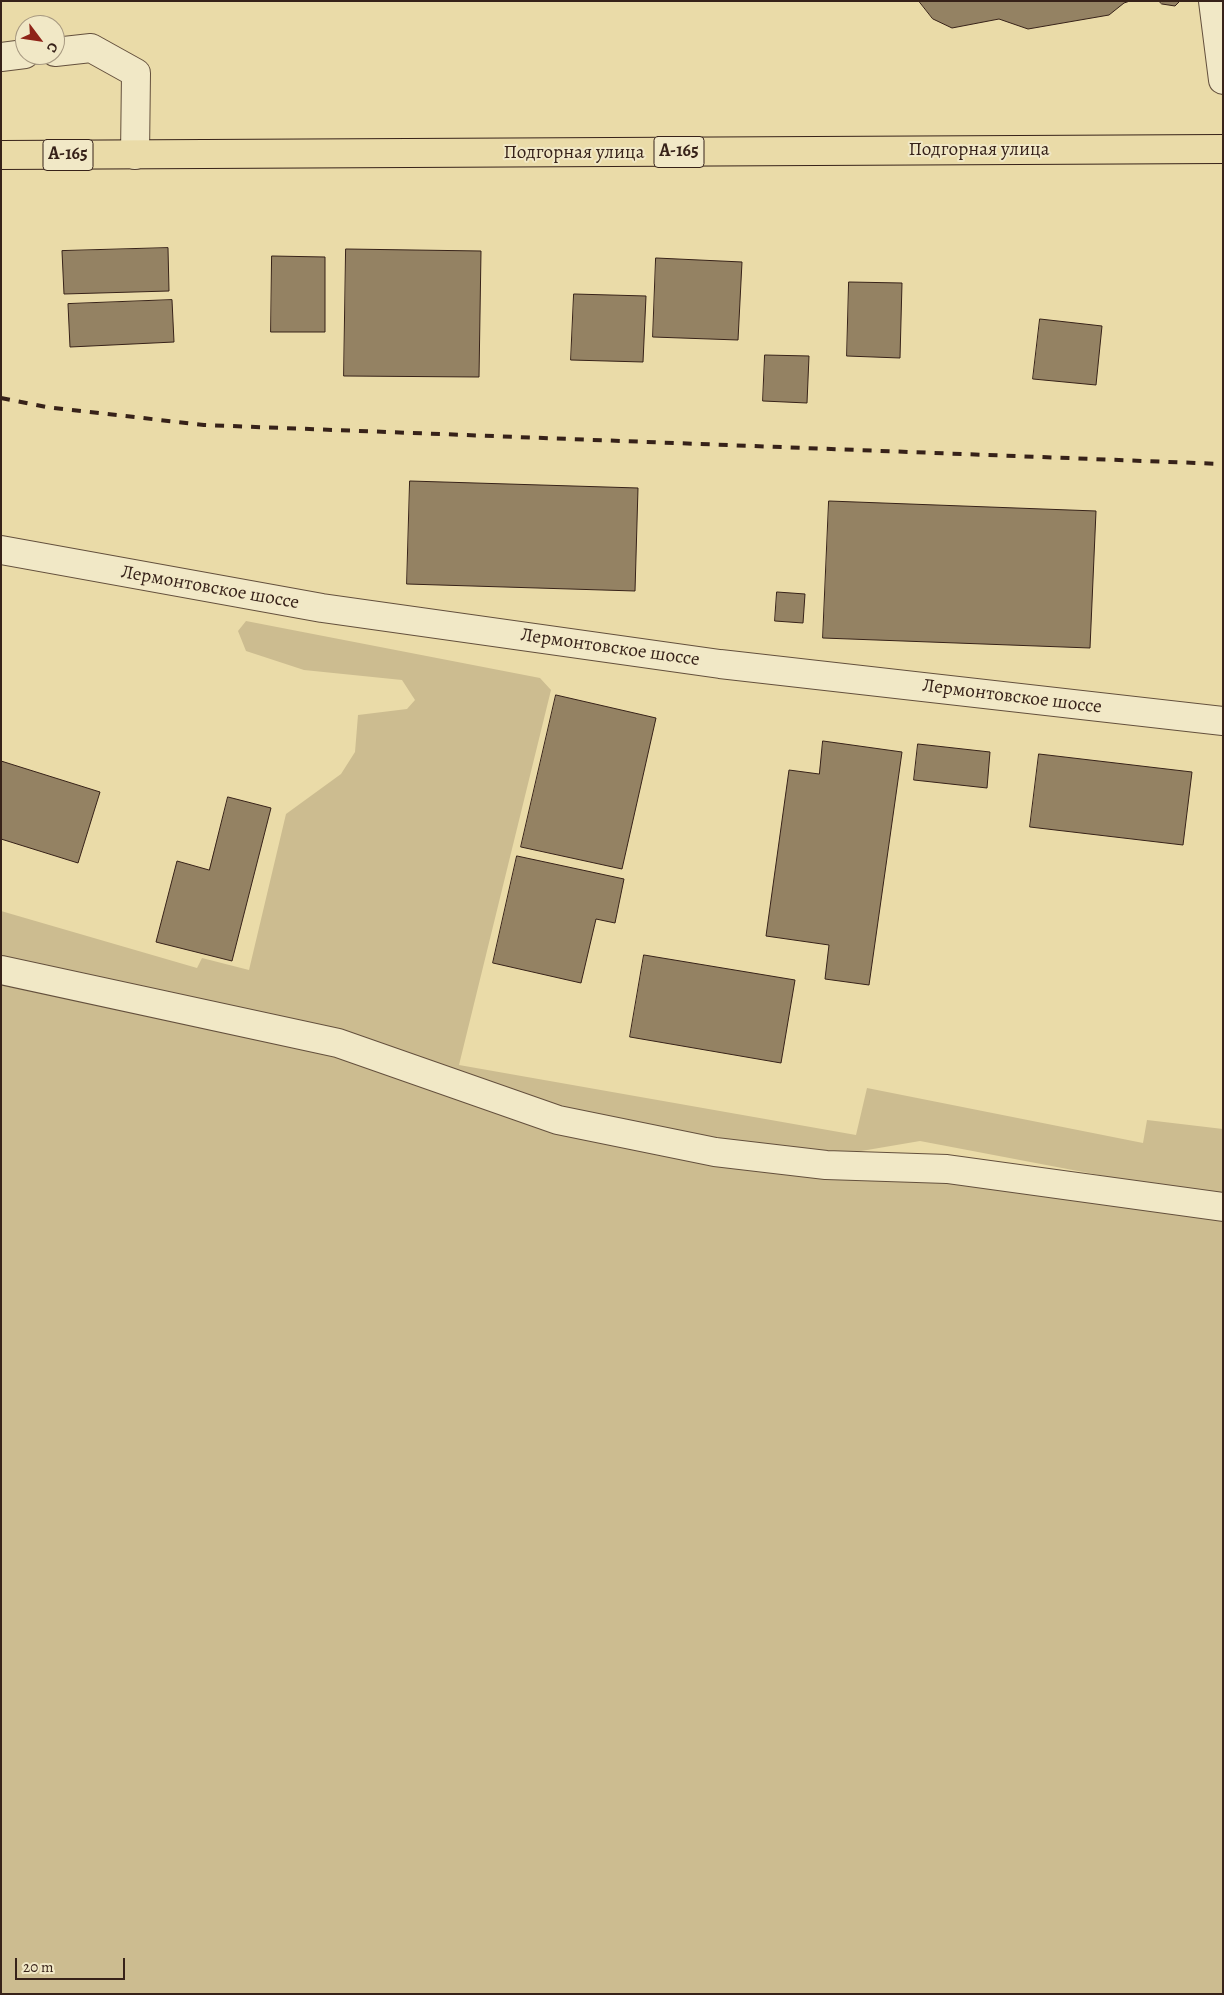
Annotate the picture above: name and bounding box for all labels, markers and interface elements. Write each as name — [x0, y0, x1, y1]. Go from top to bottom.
north arrow — [15, 15, 65, 65]
text: С — [42, 39, 63, 56]
road number: А-165 — [654, 136, 704, 168]
street label: Подгорная улица — [909, 139, 1049, 161]
road number: А-165 — [43, 140, 93, 170]
street label: Подгорная улица — [504, 142, 644, 164]
street label: Лермонтовское шоссе — [119, 561, 301, 615]
street label: Лермонтовское шоссе — [519, 624, 701, 672]
street label: Лермонтовское шоссе — [921, 675, 1103, 719]
scale bar — [18, 1948, 128, 1980]
text: 20 m — [23, 1957, 54, 1977]

